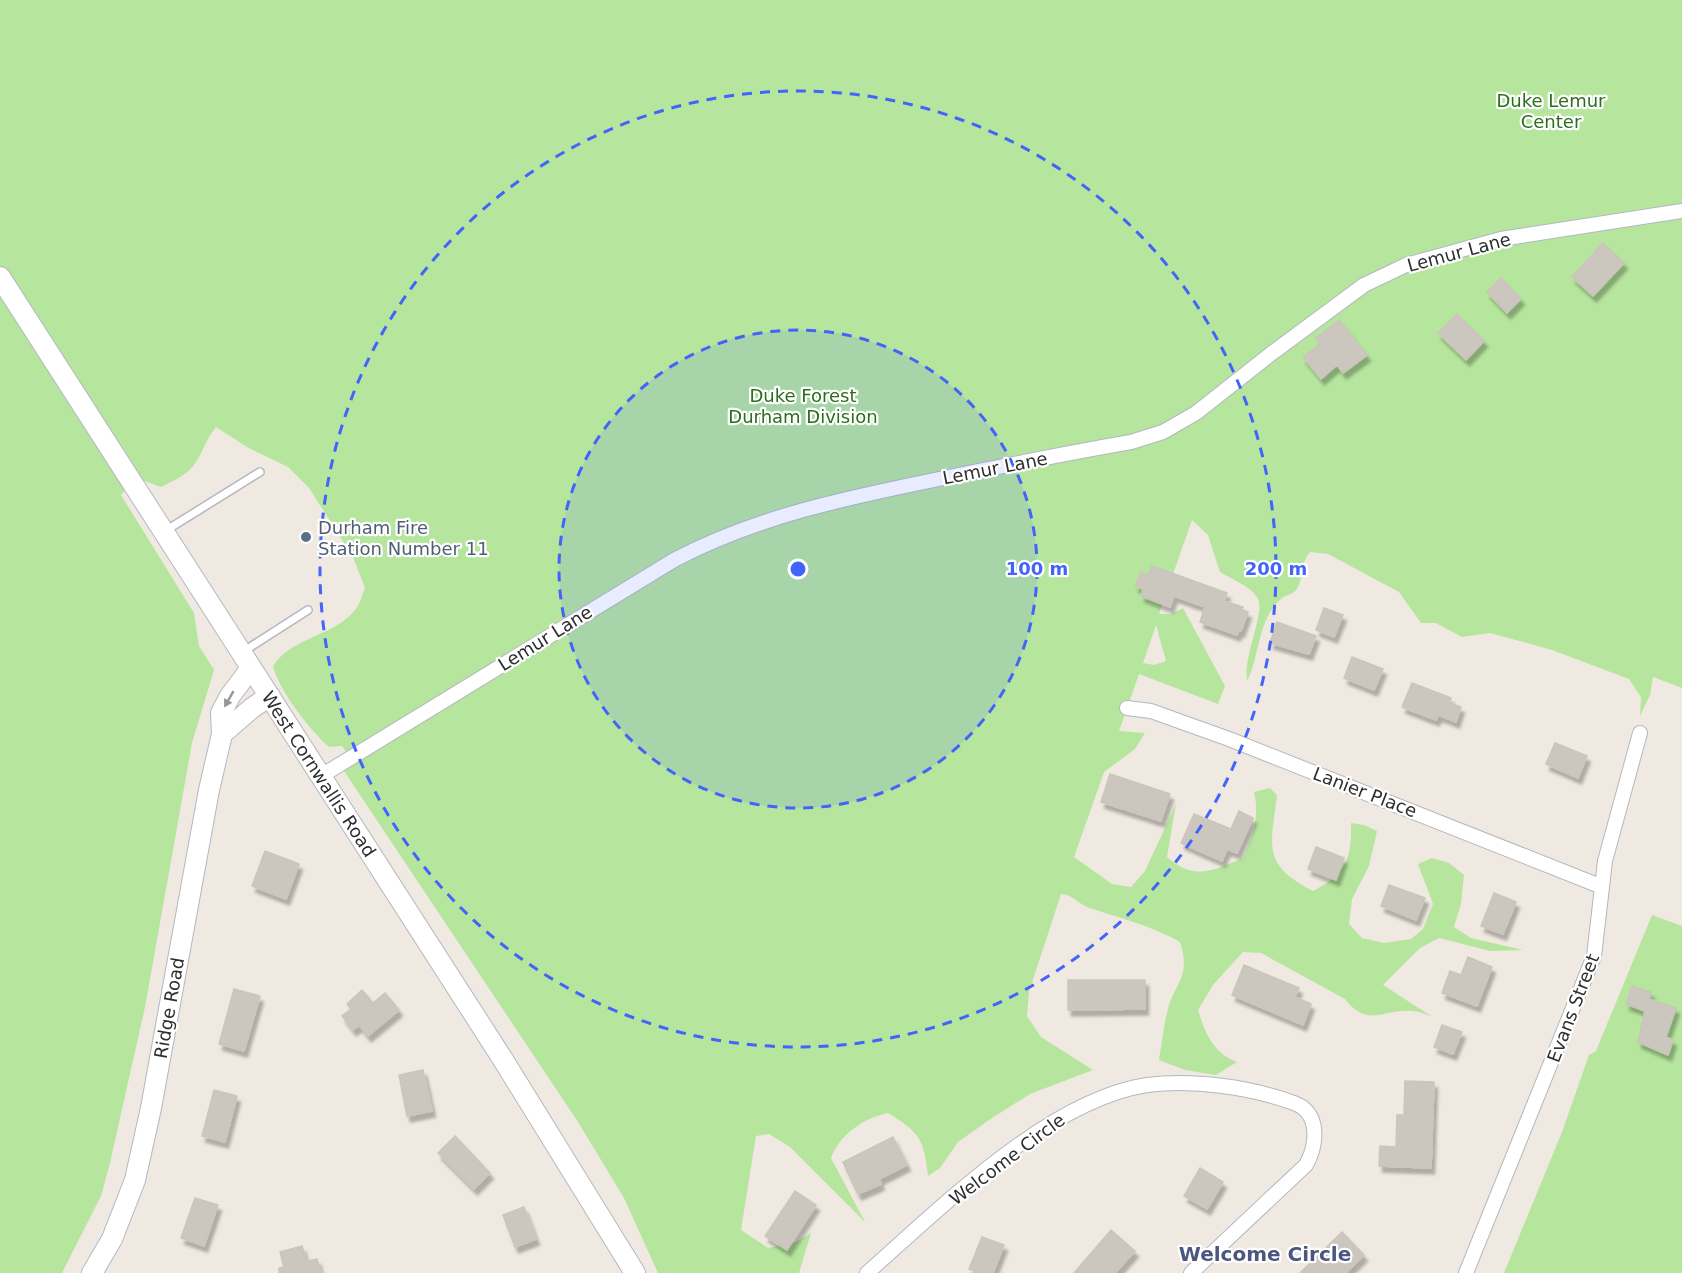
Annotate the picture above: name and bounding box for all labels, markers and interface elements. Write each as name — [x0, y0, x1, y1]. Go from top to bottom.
park label: Duke Lemur Center — [1497, 90, 1606, 132]
street label: Lemur Lane — [1405, 228, 1513, 276]
park label: Duke Forest Durham Division — [728, 385, 878, 427]
street label: Lemur Lane — [941, 448, 1049, 488]
place label: Durham Fire Station Number 11 — [318, 517, 489, 559]
marker: Durham Fire Station Number 11 — [299, 530, 313, 544]
text: 100 m — [1006, 558, 1068, 579]
text: 200 m — [1245, 558, 1307, 579]
centre of rings — [788, 559, 808, 579]
street label: Lemur Lane — [494, 601, 596, 675]
street label: West Cornwallis Road — [258, 687, 380, 861]
one-way arrow — [224, 690, 234, 707]
street label: Lanier Place — [1310, 763, 1420, 821]
street label: Evans Street — [1543, 951, 1603, 1065]
street label: Ridge Road — [150, 956, 188, 1060]
street label: Welcome Circle — [945, 1109, 1069, 1209]
district label: Welcome Circle — [1179, 1242, 1351, 1266]

